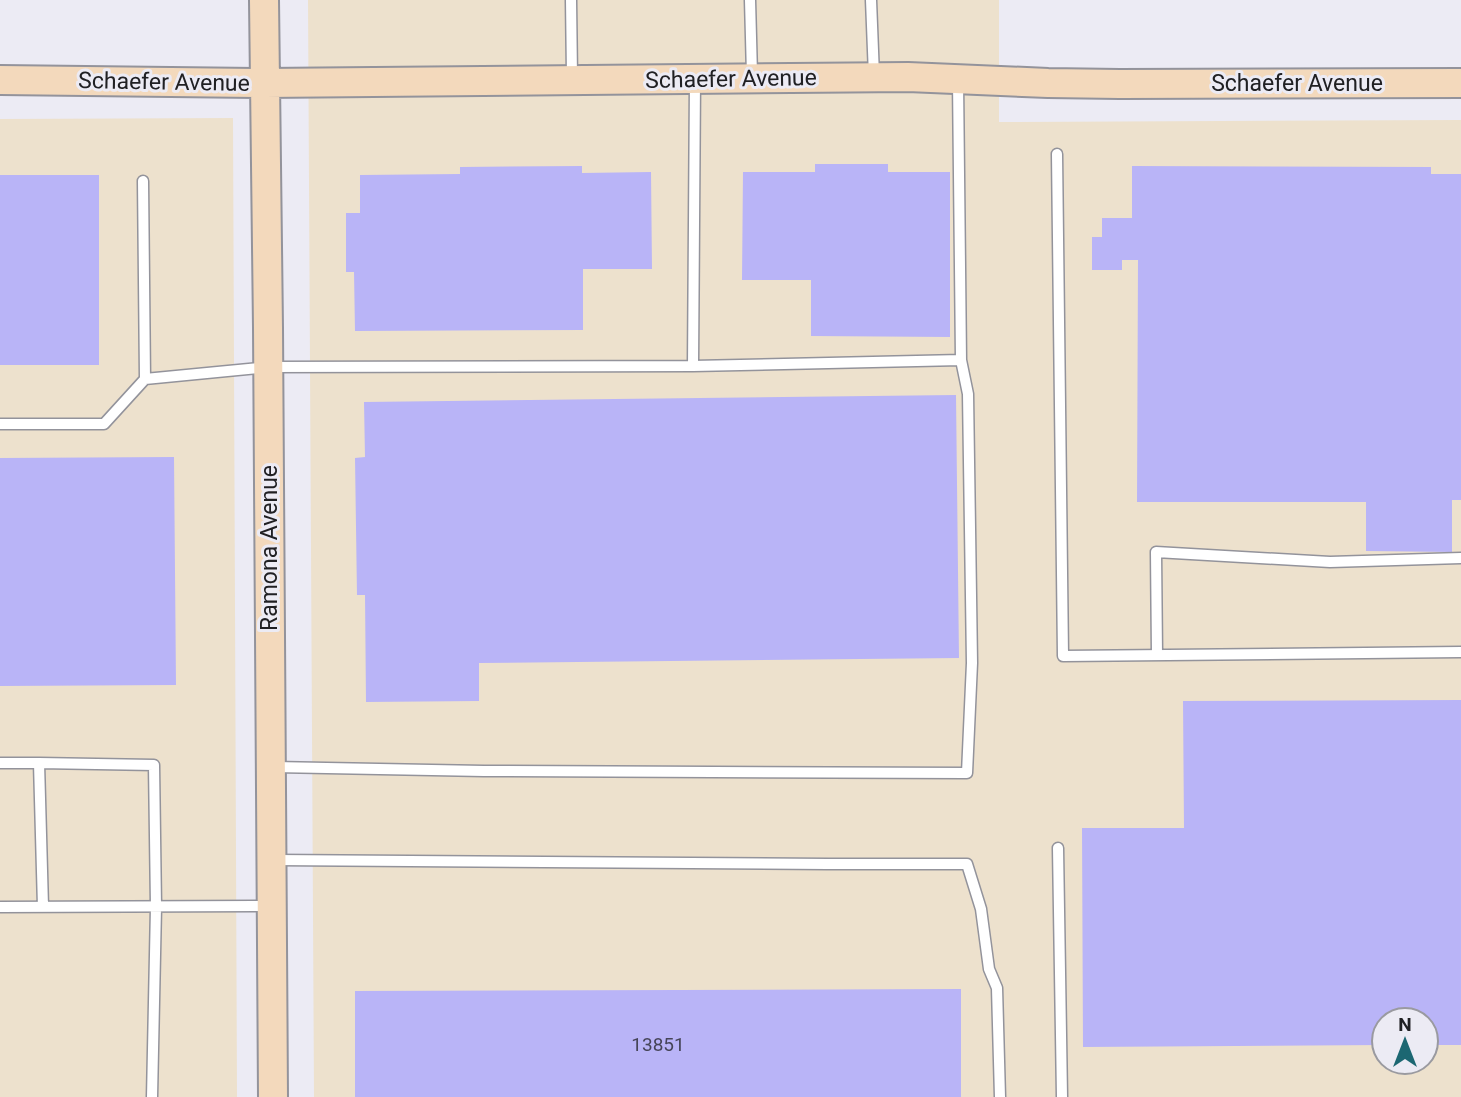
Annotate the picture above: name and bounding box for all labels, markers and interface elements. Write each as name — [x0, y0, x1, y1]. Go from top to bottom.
street label: Schaefer Avenue — [645, 64, 817, 94]
street label: Schaefer Avenue — [78, 67, 250, 97]
street label: Schaefer Avenue — [1211, 70, 1383, 97]
street label: Ramona Avenue — [256, 465, 283, 631]
north arrow — [1370, 1006, 1440, 1076]
text: N — [1398, 1013, 1412, 1036]
house number: 13851 — [631, 1033, 685, 1056]

